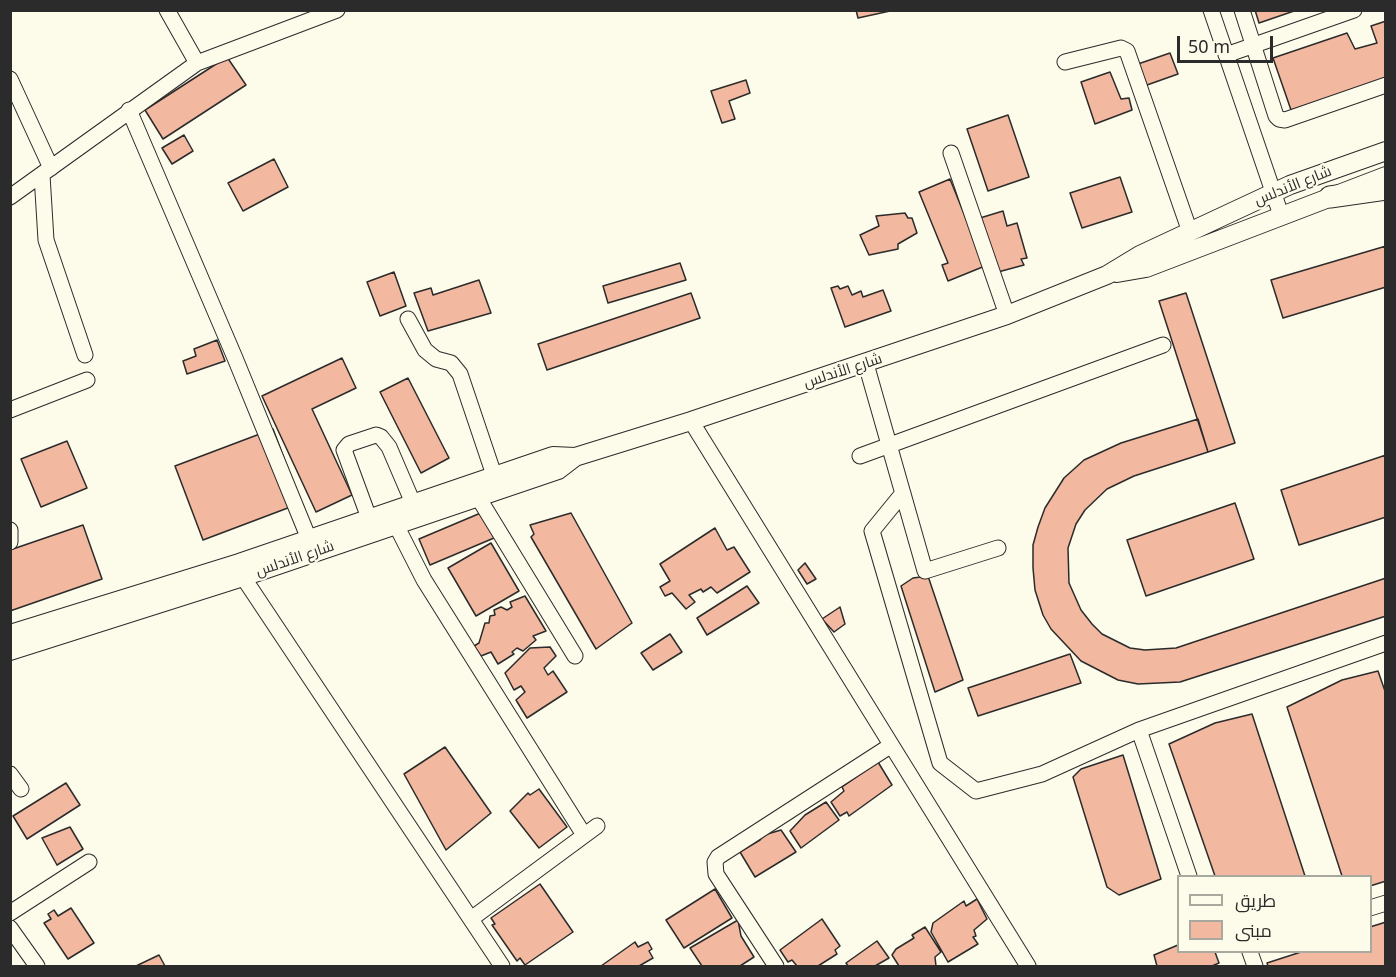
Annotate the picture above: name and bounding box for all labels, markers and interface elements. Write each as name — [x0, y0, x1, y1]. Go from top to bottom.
scale bar — [1180, 24, 1276, 62]
text: 50 m — [1188, 34, 1230, 58]
street label: شارع الأندلس — [1252, 162, 1334, 210]
street label: شارع الأندلس — [801, 350, 885, 392]
street label: شارع الأندلس — [254, 537, 336, 581]
legend — [1177, 875, 1372, 953]
text: طريق — [1235, 888, 1276, 912]
text: مبنى — [1235, 918, 1272, 942]

